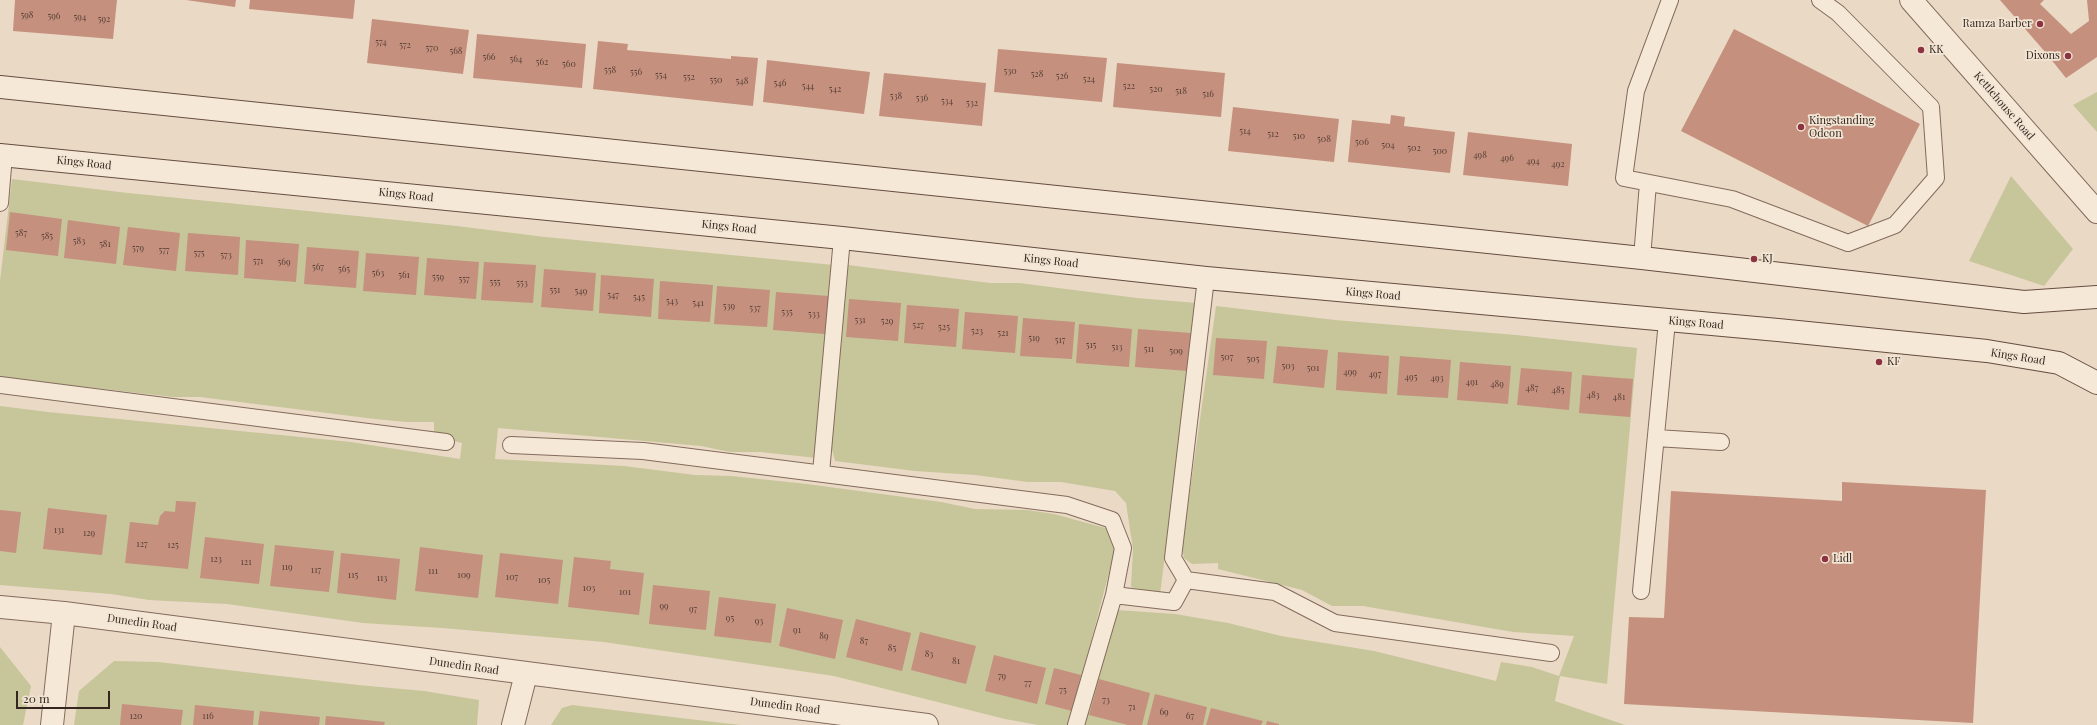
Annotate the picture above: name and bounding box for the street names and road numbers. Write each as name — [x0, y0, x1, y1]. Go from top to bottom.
street label: Kettlehouse Road — [1971, 69, 2037, 143]
street label: Kings Road — [56, 154, 112, 172]
street label: Kings Road — [378, 186, 434, 204]
street label: Kings Road — [701, 218, 757, 236]
street label: Kings Road — [1023, 252, 1079, 270]
street label: Kings Road — [1345, 285, 1401, 303]
street label: Kings Road — [1668, 314, 1724, 332]
street label: Kings Road — [1990, 346, 2046, 368]
street label: Dunedin Road — [106, 612, 178, 634]
street label: Dunedin Road — [428, 655, 500, 677]
street label: Dunedin Road — [749, 695, 821, 717]

